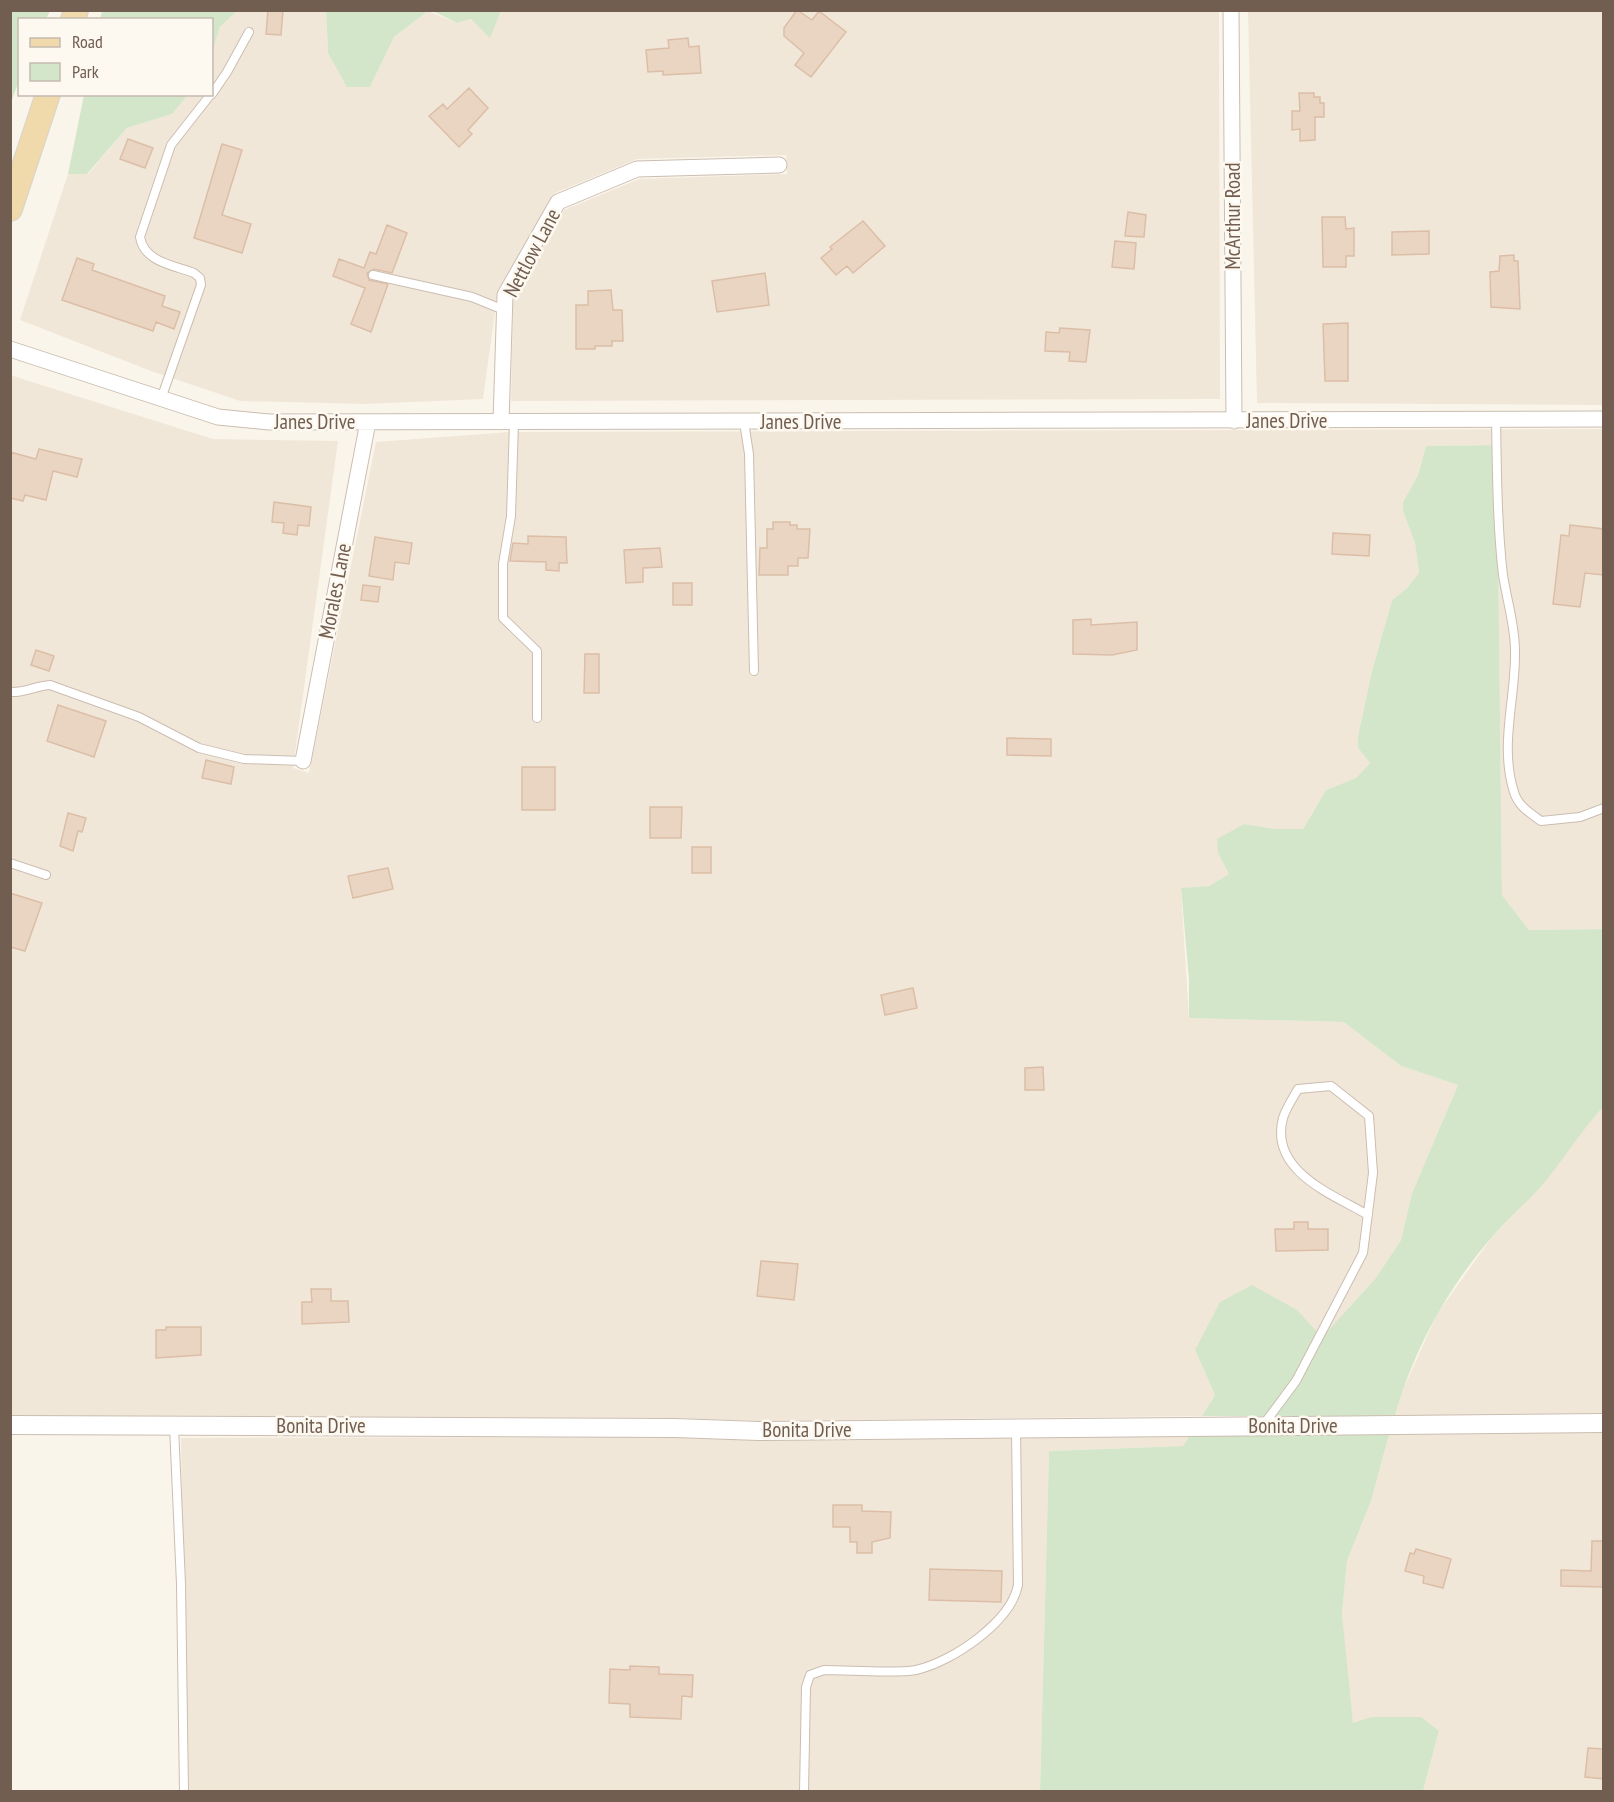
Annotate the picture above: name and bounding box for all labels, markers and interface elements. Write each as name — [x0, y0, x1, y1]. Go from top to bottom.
legend — [18, 18, 213, 96]
text: Road — [72, 30, 103, 53]
text: Park — [72, 60, 99, 83]
street label: McArthur Road — [1219, 162, 1246, 270]
street label: Nettlow Lane — [497, 204, 566, 302]
street label: Janes Drive — [1245, 407, 1328, 434]
street label: Janes Drive — [273, 408, 356, 435]
street label: Janes Drive — [759, 408, 842, 435]
street label: Morales Lane — [312, 541, 357, 641]
street label: Bonita Drive — [276, 1412, 366, 1439]
street label: Bonita Drive — [1248, 1412, 1338, 1439]
street label: Bonita Drive — [762, 1416, 852, 1443]

